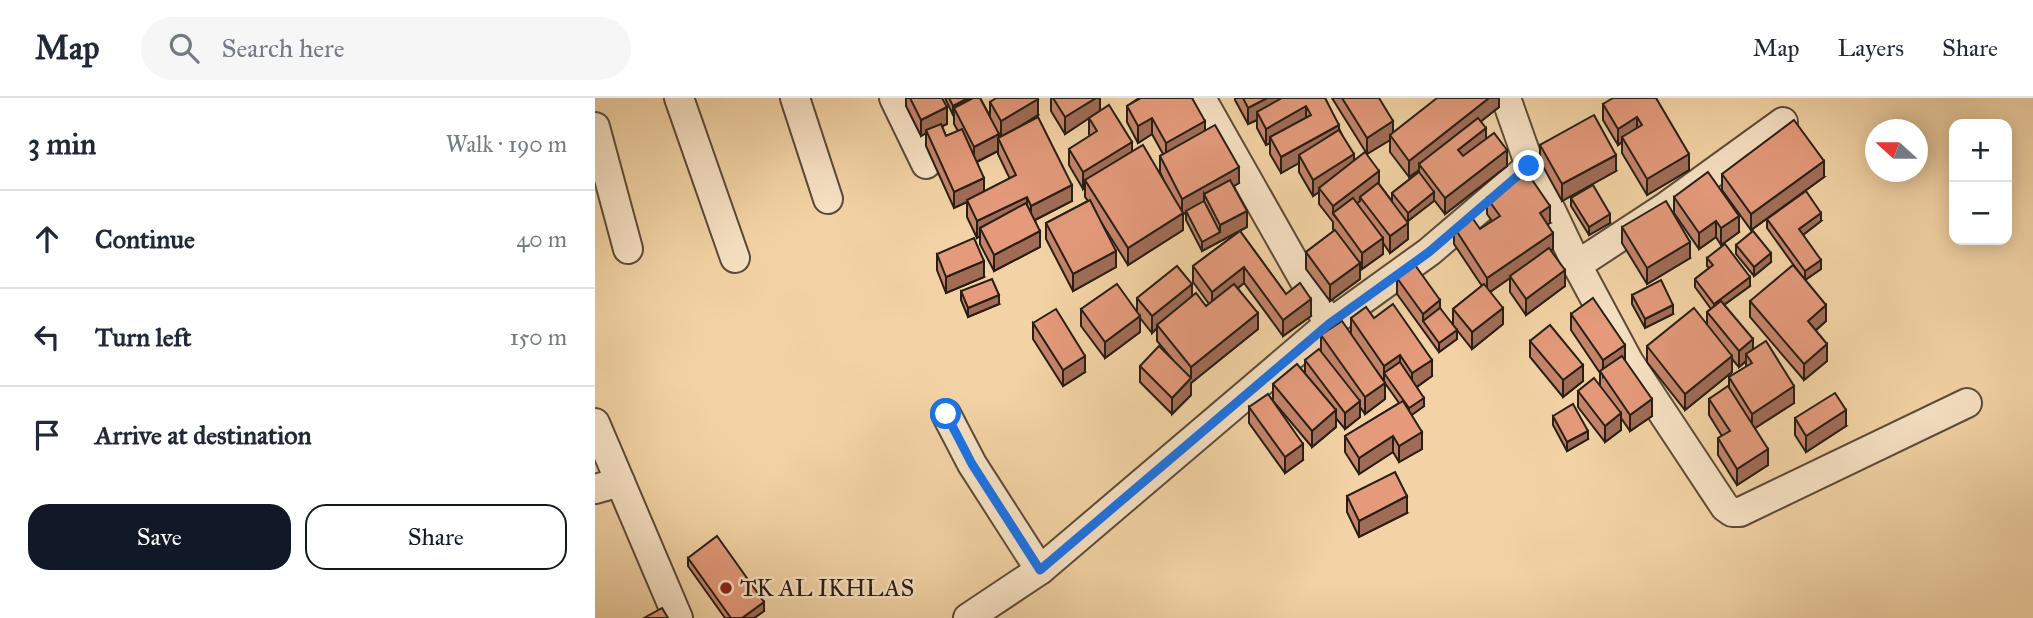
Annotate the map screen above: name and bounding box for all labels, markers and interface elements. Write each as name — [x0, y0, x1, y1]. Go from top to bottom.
search box — [141, 17, 631, 80]
text: Map — [35, 28, 99, 68]
icon: search — [165, 29, 203, 67]
text: Search here — [221, 32, 345, 64]
text: Map — [1753, 33, 1800, 63]
text: Layers — [1838, 33, 1904, 63]
text: Share — [1942, 33, 1998, 63]
north arrow — [1865, 119, 1928, 182]
map controls — [1949, 119, 2012, 245]
button: + — [1949, 119, 2012, 182]
text: 3 min — [28, 126, 96, 162]
text: Walk · 190 m — [446, 130, 567, 158]
route end — [1513, 150, 1544, 181]
button: − — [1949, 182, 2012, 245]
icon: ahead — [28, 220, 66, 258]
text: Continue — [95, 223, 195, 255]
text: 40 m — [517, 225, 567, 253]
icon: left — [28, 318, 66, 356]
text: Turn left — [95, 321, 191, 353]
text: 150 m — [510, 323, 567, 351]
route start — [930, 398, 961, 429]
icon: arrive — [28, 416, 66, 454]
text: Arrive at destination — [95, 419, 312, 451]
button: Save — [28, 504, 291, 570]
button: Share — [305, 504, 567, 570]
place label: TK AL IKHLAS — [740, 573, 914, 603]
marker: TK AL IKHLAS — [718, 580, 734, 596]

